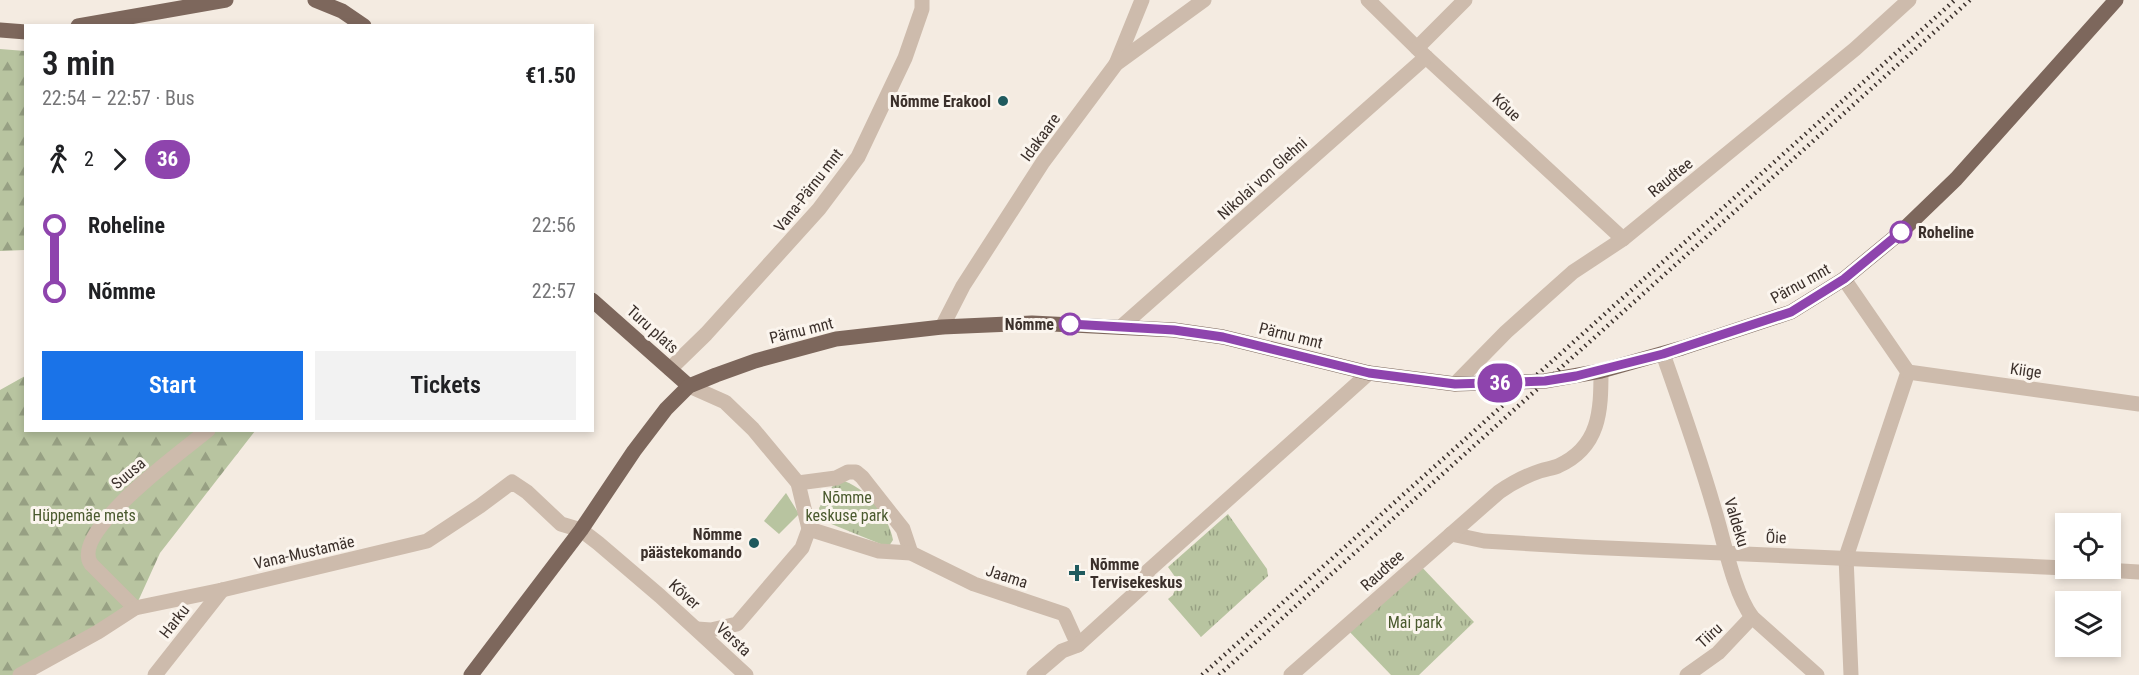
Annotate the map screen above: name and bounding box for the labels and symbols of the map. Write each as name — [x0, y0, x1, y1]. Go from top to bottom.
street label: Kõue — [1489, 90, 1525, 125]
place label: Nõmme Erakool — [890, 92, 991, 111]
marker: Nõmme Erakool — [996, 94, 1010, 108]
street label: Idakaare — [1017, 110, 1064, 165]
street label: Nikolai von Glehni — [1214, 133, 1311, 223]
street label: Vana-Pärnu mnt — [770, 145, 847, 236]
street label: Raudtee — [1644, 154, 1696, 201]
marker: Roheline — [1890, 221, 1912, 243]
place label: Roheline — [1918, 223, 1974, 242]
street label: Pärnu mnt — [1767, 259, 1834, 308]
street label: Turu plats — [623, 301, 682, 357]
street label: Pärnu mnt — [767, 313, 835, 348]
marker: Nõmme — [1059, 313, 1081, 335]
place label: Nõmme — [1005, 315, 1054, 334]
street label: Pärnu mnt — [1257, 318, 1325, 353]
street label: Kiige — [2009, 359, 2043, 382]
line badge: 36 — [1473, 364, 1527, 403]
street label: Suusa — [107, 454, 149, 493]
park label: Nõmme keskuse park — [806, 488, 889, 525]
street label: Valdeku — [1720, 495, 1753, 549]
park label: Hüppemäe mets — [32, 506, 136, 525]
place label: Nõmme päästekomando — [640, 525, 742, 562]
street label: Õie — [1765, 527, 1787, 547]
street label: Vana-Mustamäe — [252, 532, 356, 573]
marker: Nõmme päästekomando — [747, 536, 761, 550]
street label: Raudtee — [1357, 546, 1408, 595]
place label: Nõmme Tervisekeskus — [1090, 555, 1182, 592]
street label: Jaama — [984, 561, 1030, 592]
marker: Nõmme Tervisekeskus — [1068, 564, 1086, 582]
street label: Kõver — [665, 575, 704, 613]
street label: Harku — [155, 601, 193, 642]
park label: Mai park — [1388, 613, 1443, 632]
street label: Versta — [712, 619, 755, 660]
street label: Tiiru — [1693, 619, 1726, 652]

